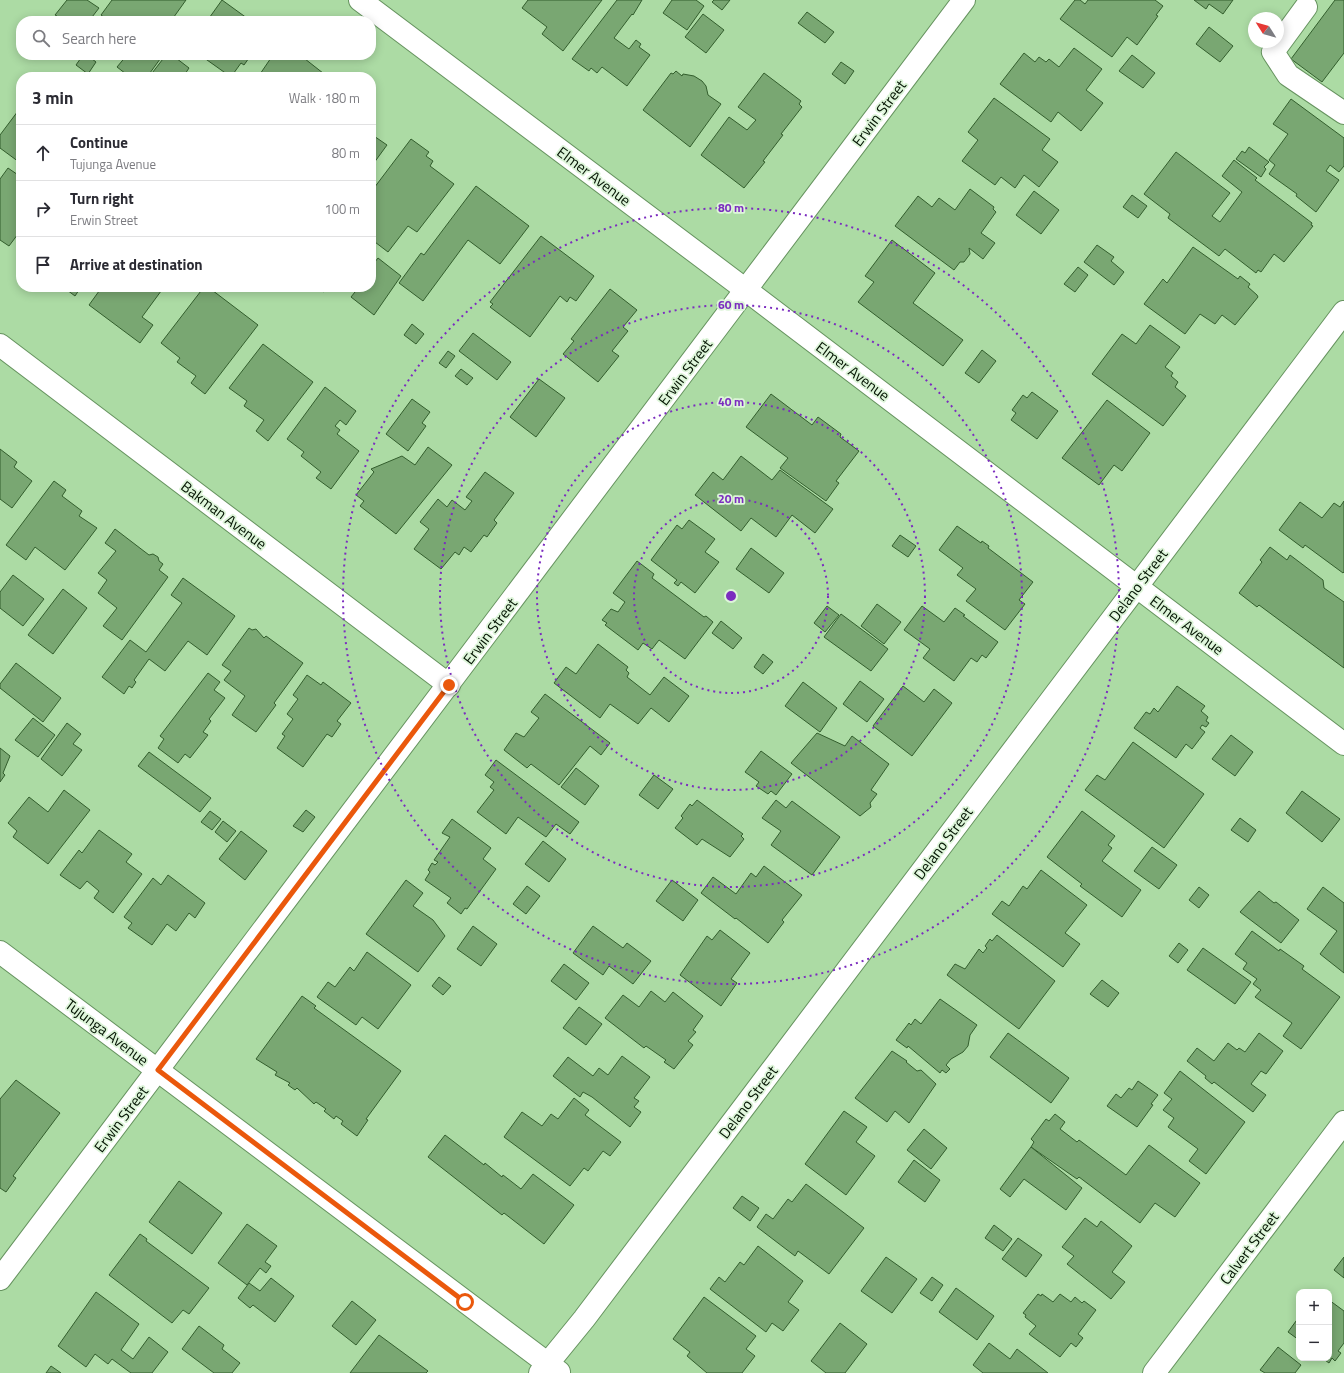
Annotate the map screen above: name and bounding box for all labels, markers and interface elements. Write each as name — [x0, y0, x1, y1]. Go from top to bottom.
north arrow — [1248, 12, 1284, 48]
search box — [16, 16, 376, 60]
icon: search — [30, 27, 52, 49]
text: Search here — [62, 27, 136, 50]
street label: Erwin Street — [846, 74, 912, 151]
text: 3 min — [32, 85, 73, 111]
text: Walk · 180 m — [289, 88, 360, 108]
text: Continue — [70, 131, 128, 154]
street label: Elmer Avenue — [552, 141, 636, 211]
icon: ahead — [32, 142, 54, 164]
text: 80 m — [332, 143, 360, 163]
text: Tujunga Avenue — [70, 154, 156, 174]
text: Turn right — [70, 187, 134, 210]
icon: right — [32, 198, 54, 220]
text: 80 m — [718, 198, 744, 217]
text: 100 m — [324, 199, 360, 219]
text: Erwin Street — [70, 210, 138, 230]
text: Arrive at destination — [70, 253, 203, 276]
icon: arrive — [32, 254, 54, 276]
text: 60 m — [718, 295, 744, 314]
street label: Erwin Street — [652, 333, 718, 410]
street label: Elmer Avenue — [811, 336, 895, 406]
text: 40 m — [718, 392, 744, 411]
street label: Bakman Avenue — [176, 475, 272, 555]
text: 20 m — [718, 489, 744, 508]
street label: Delano Street — [1103, 543, 1174, 626]
centre of rings — [724, 589, 738, 603]
street label: Elmer Avenue — [1145, 590, 1229, 660]
street label: Erwin Street — [457, 592, 523, 669]
route end — [440, 676, 458, 694]
street label: Delano Street — [908, 801, 979, 884]
street label: Tujunga Avenue — [60, 993, 154, 1071]
street label: Delano Street — [713, 1060, 784, 1143]
street label: Erwin Street — [88, 1080, 154, 1157]
street label: Calvert Street — [1214, 1206, 1285, 1289]
map controls — [1296, 1289, 1332, 1361]
button: + — [1296, 1289, 1332, 1325]
route start — [456, 1293, 474, 1311]
button: − — [1296, 1325, 1332, 1361]

